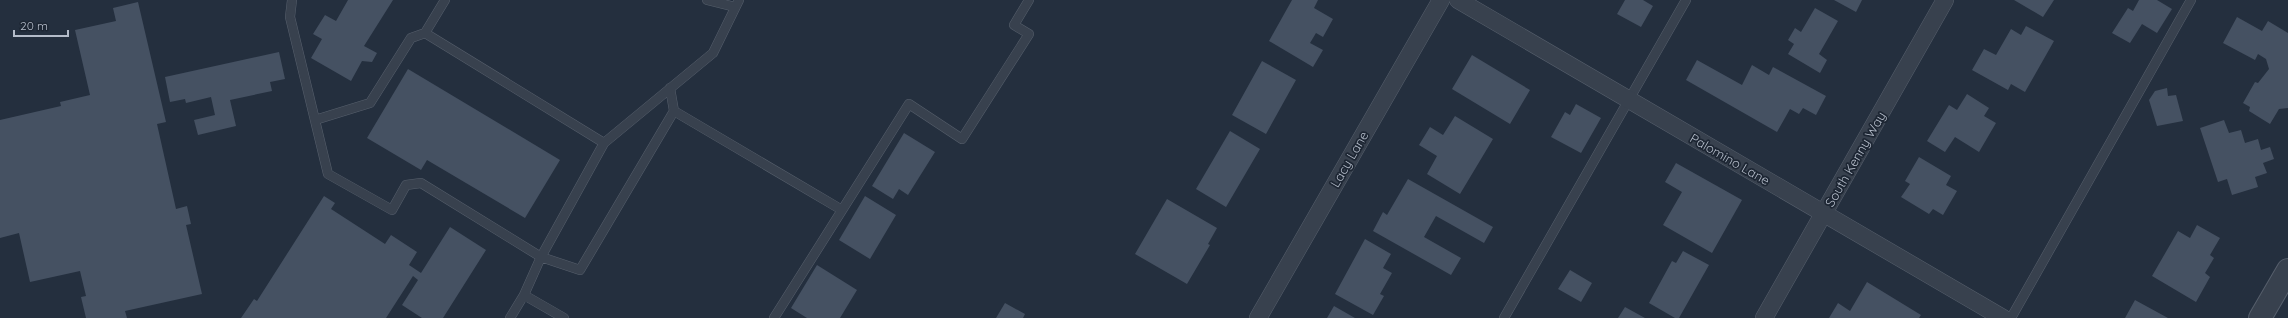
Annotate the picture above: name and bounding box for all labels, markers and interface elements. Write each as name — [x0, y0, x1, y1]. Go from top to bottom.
scale bar — [14, 12, 68, 38]
text: 20 m — [20, 18, 48, 33]
street label: South Kenny Way — [1821, 109, 1889, 209]
street label: Lacy Lane — [1327, 128, 1371, 190]
street label: Palomino Lane — [1687, 130, 1773, 188]

